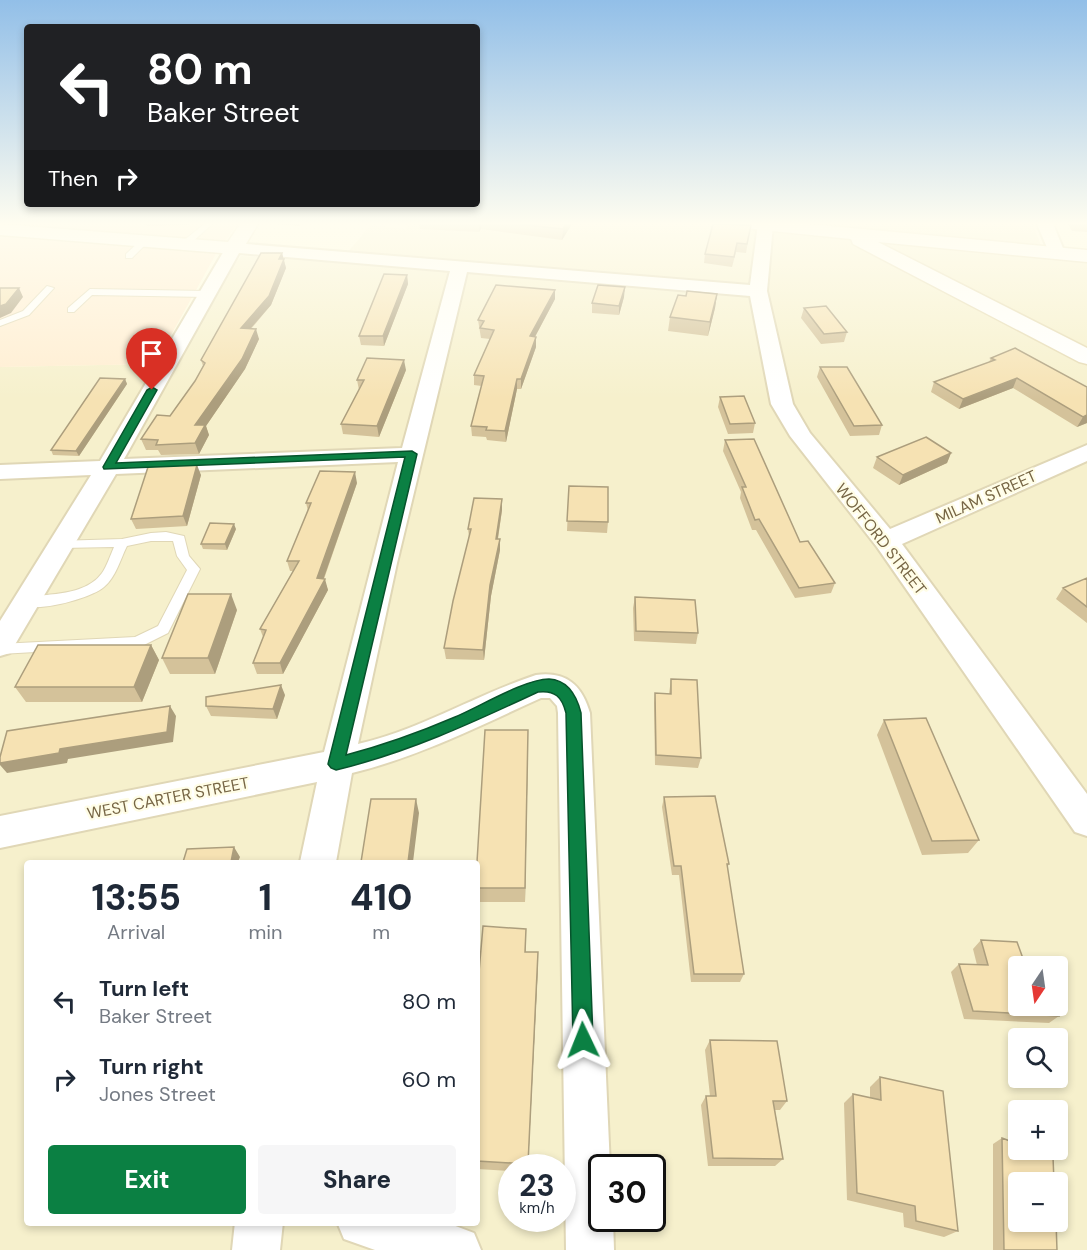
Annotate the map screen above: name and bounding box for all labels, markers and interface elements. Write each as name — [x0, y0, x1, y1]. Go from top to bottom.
text: 80 m — [147, 42, 253, 97]
icon: left — [48, 48, 126, 126]
text: Baker Street — [147, 95, 300, 130]
icon: right — [110, 162, 143, 195]
text: Then — [48, 164, 98, 193]
pin — [126, 328, 177, 390]
icon: arrive — [135, 337, 168, 370]
street label: MILAM STREET — [932, 465, 1040, 529]
street label: WOFFORD STREET — [831, 479, 931, 599]
street label: WEST CARTER STREET — [85, 772, 251, 824]
text: 13:55 — [92, 874, 181, 921]
text: 1 — [259, 874, 272, 921]
text: 410 — [350, 874, 412, 921]
text: Arrival — [107, 919, 165, 945]
text: min — [248, 919, 283, 945]
text: m — [372, 919, 390, 945]
north arrow — [1008, 956, 1068, 1016]
map controls — [1008, 956, 1068, 1232]
text: Turn left — [99, 974, 189, 1003]
icon: left — [48, 985, 81, 1018]
text: 80 m — [402, 987, 456, 1016]
text: Baker Street — [99, 1003, 212, 1029]
position arrow — [551, 1008, 615, 1072]
button: search — [1008, 1028, 1068, 1088]
text: Turn right — [99, 1052, 204, 1081]
icon: right — [48, 1063, 81, 1096]
text: 60 m — [402, 1065, 456, 1094]
text: Jones Street — [99, 1081, 216, 1107]
button: + — [1008, 1100, 1068, 1160]
button: Exit — [48, 1145, 246, 1214]
button: Share — [258, 1145, 456, 1214]
speed limit sign: 30 — [588, 1154, 666, 1232]
text: 23 — [519, 1166, 555, 1205]
button: − — [1008, 1172, 1068, 1232]
text: km/h — [519, 1198, 555, 1218]

